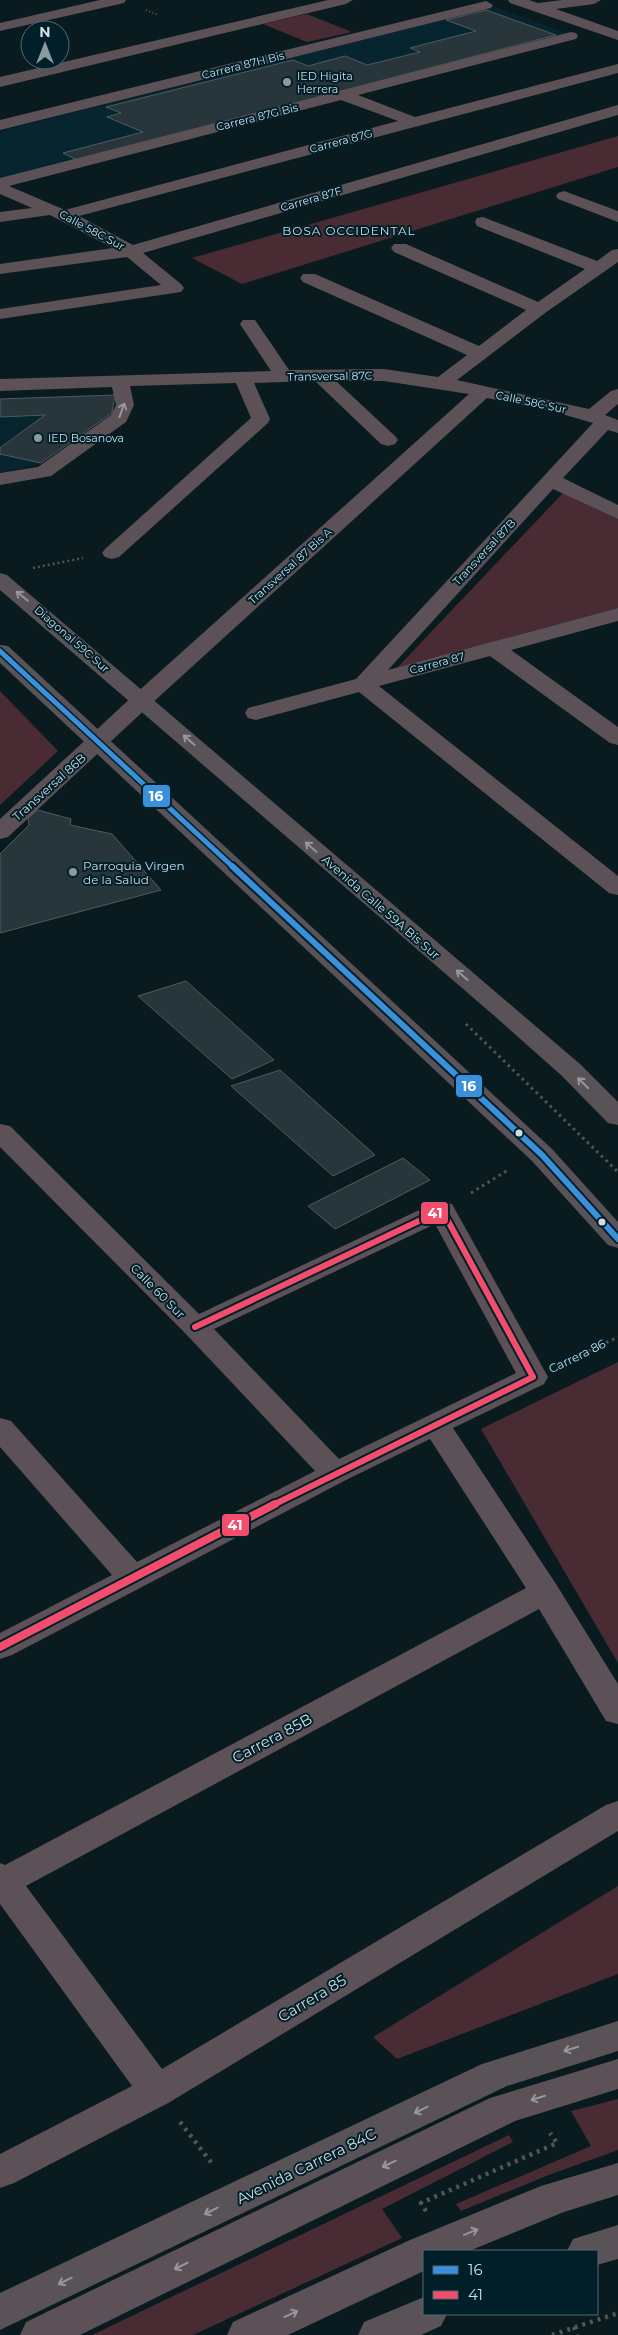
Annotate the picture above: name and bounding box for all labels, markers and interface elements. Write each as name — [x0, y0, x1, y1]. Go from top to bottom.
north arrow — [20, 20, 70, 70]
text: N — [39, 23, 51, 41]
street label: Carrera 87H Bis — [200, 48, 286, 82]
place label: IED Higita Herrera — [297, 69, 353, 96]
marker: IED Higita Herrera — [281, 76, 293, 88]
street label: Carrera 87G Bis — [215, 100, 300, 134]
street label: Carrera 87G — [308, 126, 374, 156]
street label: Carrera 87F — [279, 184, 343, 214]
street label: Calle 58C Sur — [57, 207, 127, 253]
district label: BOSA OCCIDENTAL — [282, 223, 416, 238]
street label: Transversal 87C — [287, 368, 373, 384]
street label: Calle 58C Sur — [494, 388, 568, 416]
one-way arrow — [118, 403, 127, 418]
place label: IED Bosanova — [48, 431, 124, 445]
marker: IED Bosanova — [32, 432, 44, 444]
street label: Transversal 87B — [450, 516, 518, 588]
street label: Transversal 87 Bis A — [245, 525, 335, 607]
one-way arrow — [15, 591, 28, 602]
street label: Diagonal 59C Sur — [32, 603, 112, 675]
street label: Carrera 87 — [408, 649, 466, 677]
one-way arrow — [182, 735, 195, 746]
street label: Transversal 86B — [9, 750, 89, 824]
line badge: 16 — [142, 784, 171, 808]
text: 16 — [149, 787, 163, 805]
one-way arrow — [305, 841, 318, 853]
street label: Avenida Calle 59A Bis Sur — [319, 852, 443, 962]
place label: Parroquia Virgen de la Salud — [83, 858, 185, 887]
marker: Parroquia Virgen de la Salud — [67, 866, 79, 878]
one-way arrow — [455, 970, 468, 981]
line badge: 16 — [455, 1074, 483, 1098]
text: 16 — [462, 1077, 476, 1095]
one-way arrow — [577, 1077, 590, 1089]
unlabelled marker — [514, 1128, 524, 1138]
line badge: 41 — [420, 1201, 449, 1225]
text: 41 — [428, 1204, 442, 1222]
unlabelled marker — [597, 1217, 607, 1227]
street label: Calle 60 Sur — [128, 1261, 189, 1322]
street label: Carrera 86 — [546, 1336, 608, 1376]
line badge: 41 — [221, 1513, 250, 1537]
text: 41 — [228, 1516, 242, 1534]
street label: Carrera 85B — [229, 1709, 315, 1767]
street label: Carrera 85 — [274, 1970, 350, 2026]
one-way arrow — [564, 2045, 580, 2055]
one-way arrow — [530, 2093, 546, 2103]
one-way arrow — [414, 2106, 429, 2116]
street label: Avenida Carrera 84C — [233, 2124, 379, 2208]
one-way arrow — [382, 2159, 397, 2169]
one-way arrow — [204, 2207, 219, 2216]
one-way arrow — [463, 2226, 478, 2236]
legend — [423, 2250, 598, 2315]
text: 16 — [468, 2260, 483, 2279]
one-way arrow — [174, 2262, 189, 2271]
one-way arrow — [57, 2276, 72, 2286]
text: 41 — [468, 2285, 483, 2304]
one-way arrow — [283, 2309, 298, 2319]

